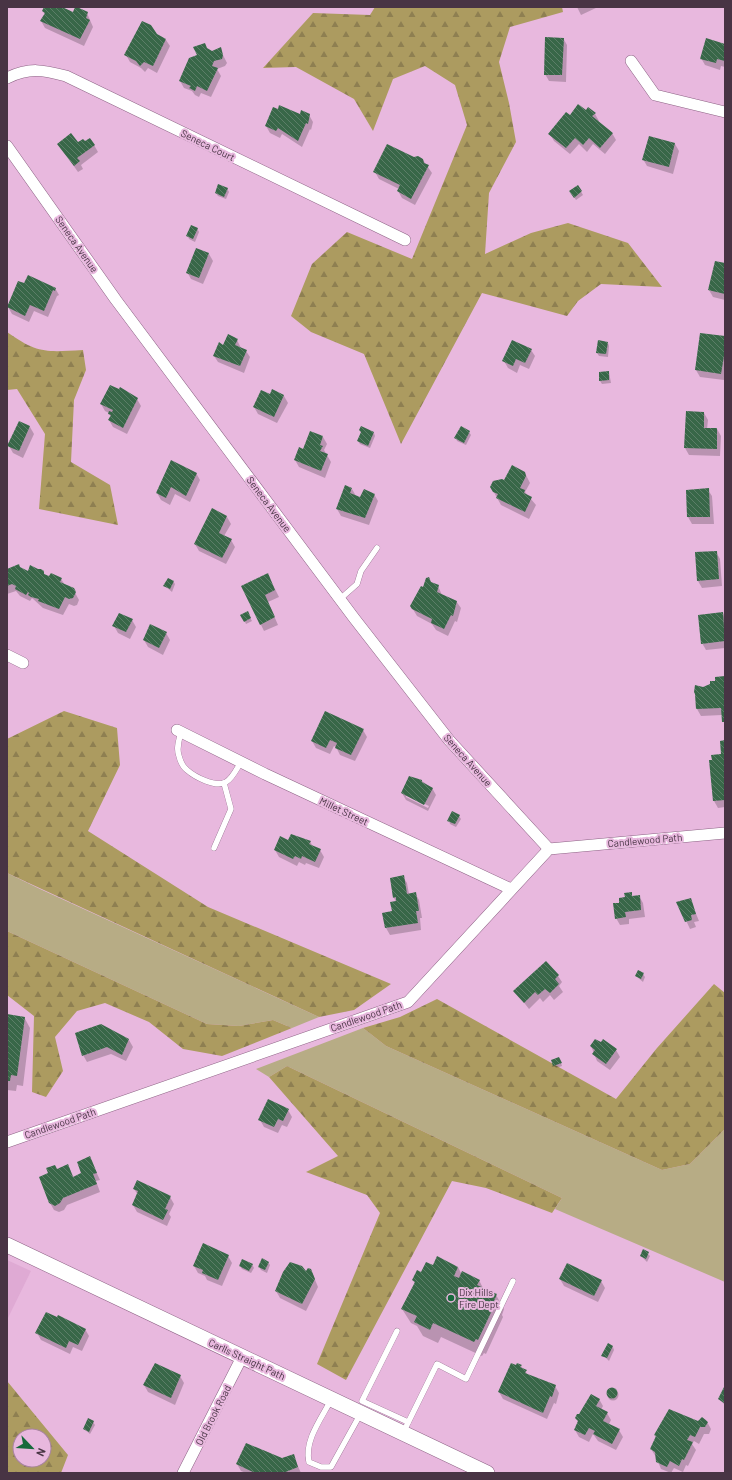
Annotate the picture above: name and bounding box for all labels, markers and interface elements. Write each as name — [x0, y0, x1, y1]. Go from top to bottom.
street label: Seneca Court — [179, 127, 237, 163]
street label: Seneca Avenue — [53, 214, 101, 274]
street label: Seneca Avenue — [244, 474, 294, 534]
street label: Seneca Avenue — [441, 731, 495, 789]
street label: Millet Street — [318, 794, 371, 828]
street label: Candlewood Path — [607, 831, 683, 849]
street label: Candlewood Path — [329, 998, 403, 1034]
street label: Candlewood Path — [23, 1105, 97, 1141]
place label: Dix Hills Fire Dept — [459, 1286, 499, 1310]
marker: Dix Hills Fire Dept — [446, 1293, 456, 1303]
street label: Carlls Straight Path — [207, 1336, 287, 1382]
street label: Old Brook Road — [193, 1383, 233, 1447]
north arrow — [12, 1428, 52, 1468]
text: N — [34, 1446, 49, 1459]

